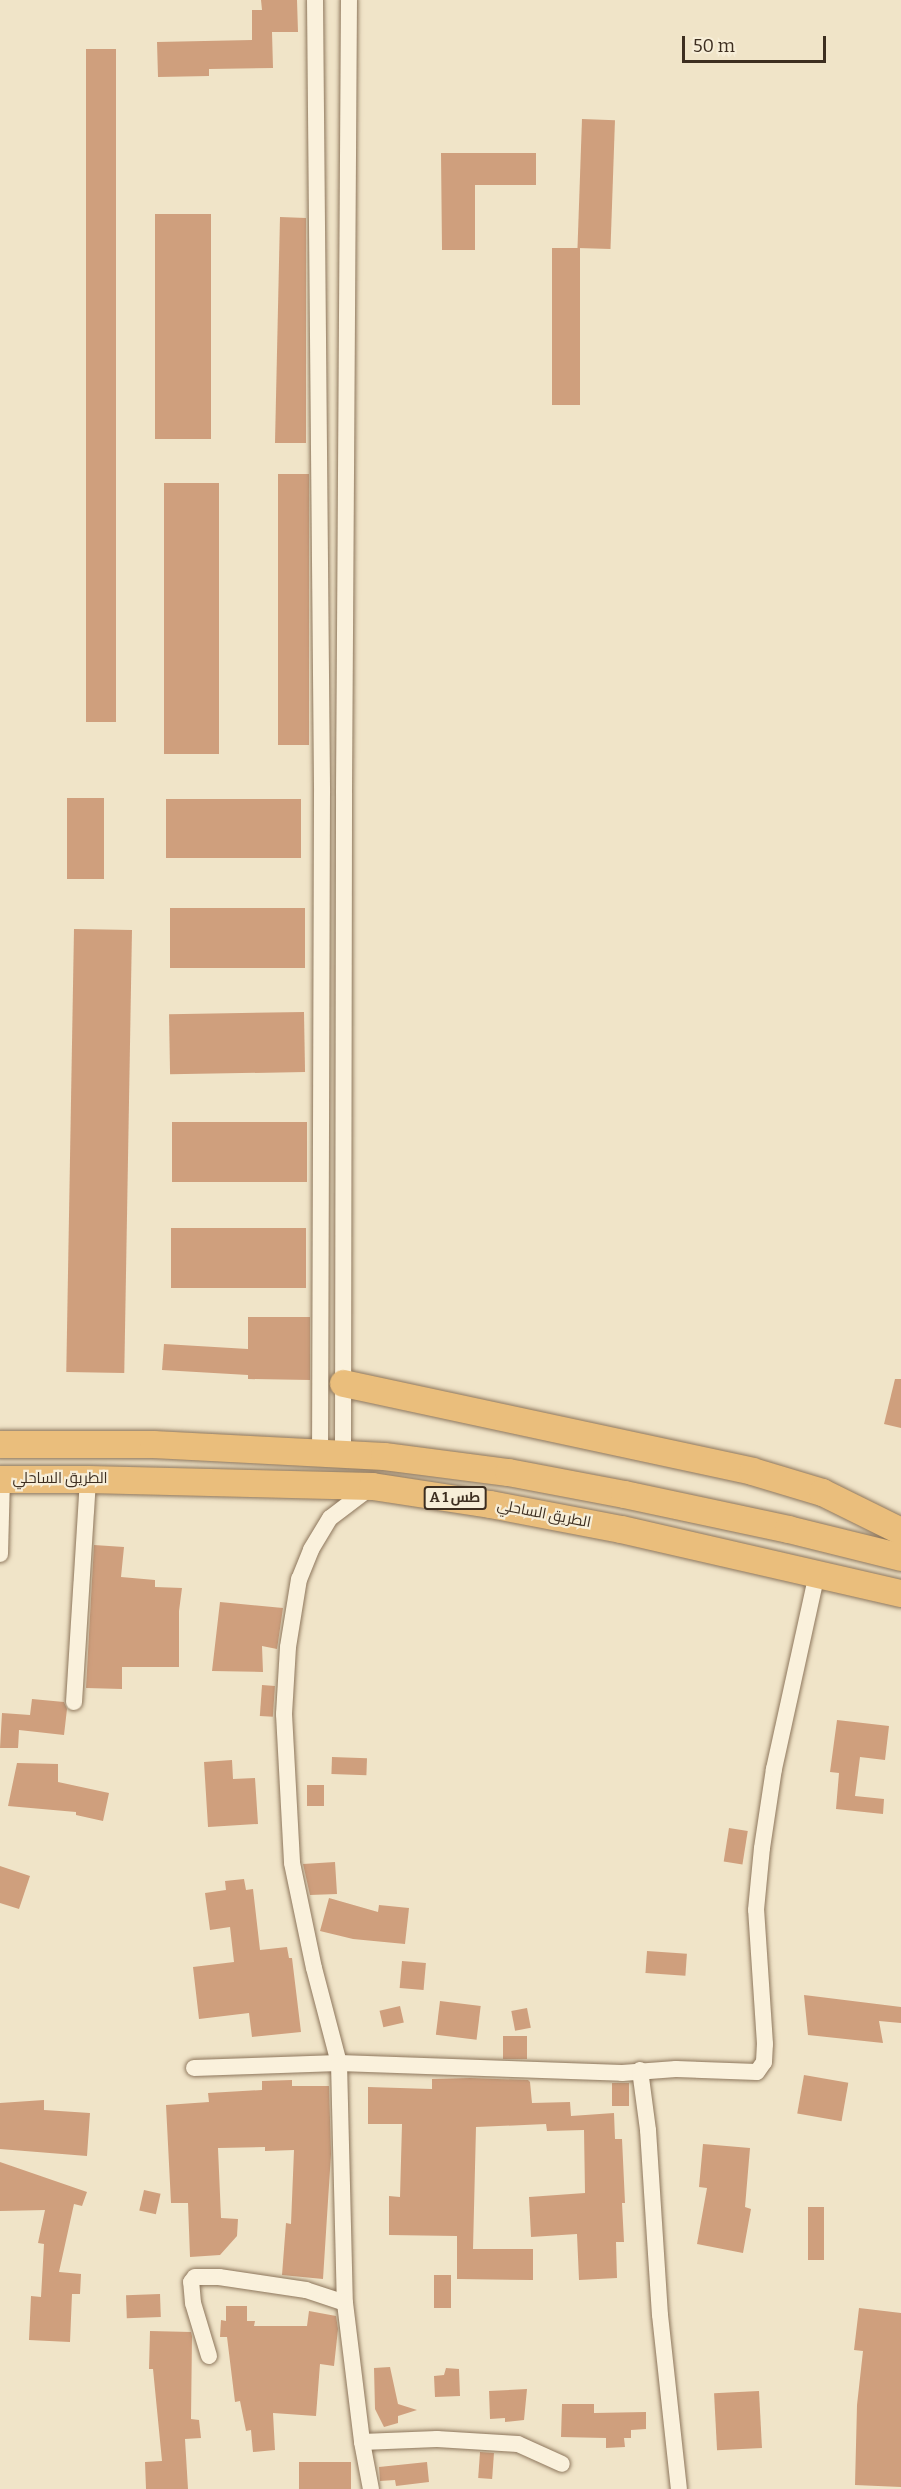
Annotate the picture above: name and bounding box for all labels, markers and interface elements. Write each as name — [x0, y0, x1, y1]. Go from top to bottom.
scale bar — [685, 24, 829, 62]
text: 50 m — [693, 35, 735, 57]
street label: الطريق الساحلي — [12, 1470, 108, 1488]
road number: A 1 طس — [424, 1487, 486, 1509]
street label: الطريق الساحلي — [496, 1496, 592, 1532]

